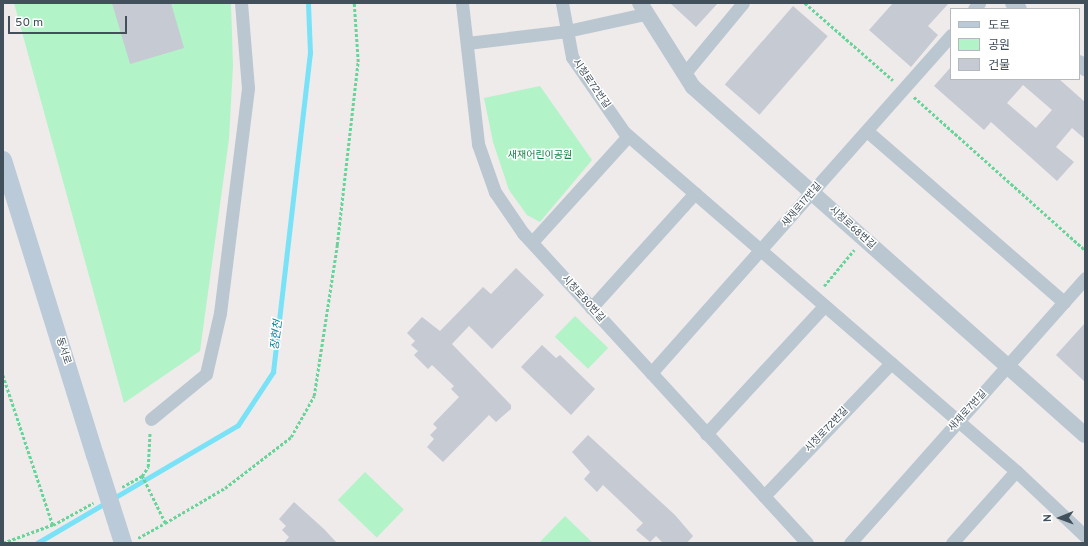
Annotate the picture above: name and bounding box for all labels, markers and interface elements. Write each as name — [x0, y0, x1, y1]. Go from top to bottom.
scale bar — [10, 8, 129, 34]
legend — [950, 8, 1080, 80]
text: 50 m — [15, 15, 43, 31]
text: 도로 — [988, 18, 1010, 34]
text: 공원 — [988, 38, 1010, 54]
street label: 시청로72번길 — [570, 57, 612, 111]
text: 건물 — [988, 58, 1010, 74]
park label: 새재어린이공원 — [508, 150, 572, 162]
street label: 새재로17번길 — [779, 180, 825, 230]
street label: 시청로68번길 — [826, 204, 878, 252]
street label: 시청로80번길 — [559, 273, 607, 325]
water label: 장현천 — [269, 319, 285, 351]
street label: 동서로 — [53, 336, 73, 366]
street label: 새재로7번길 — [946, 388, 990, 434]
street label: 시청로72번길 — [803, 405, 851, 455]
north arrow — [1040, 498, 1080, 538]
text: N — [1041, 514, 1055, 522]

